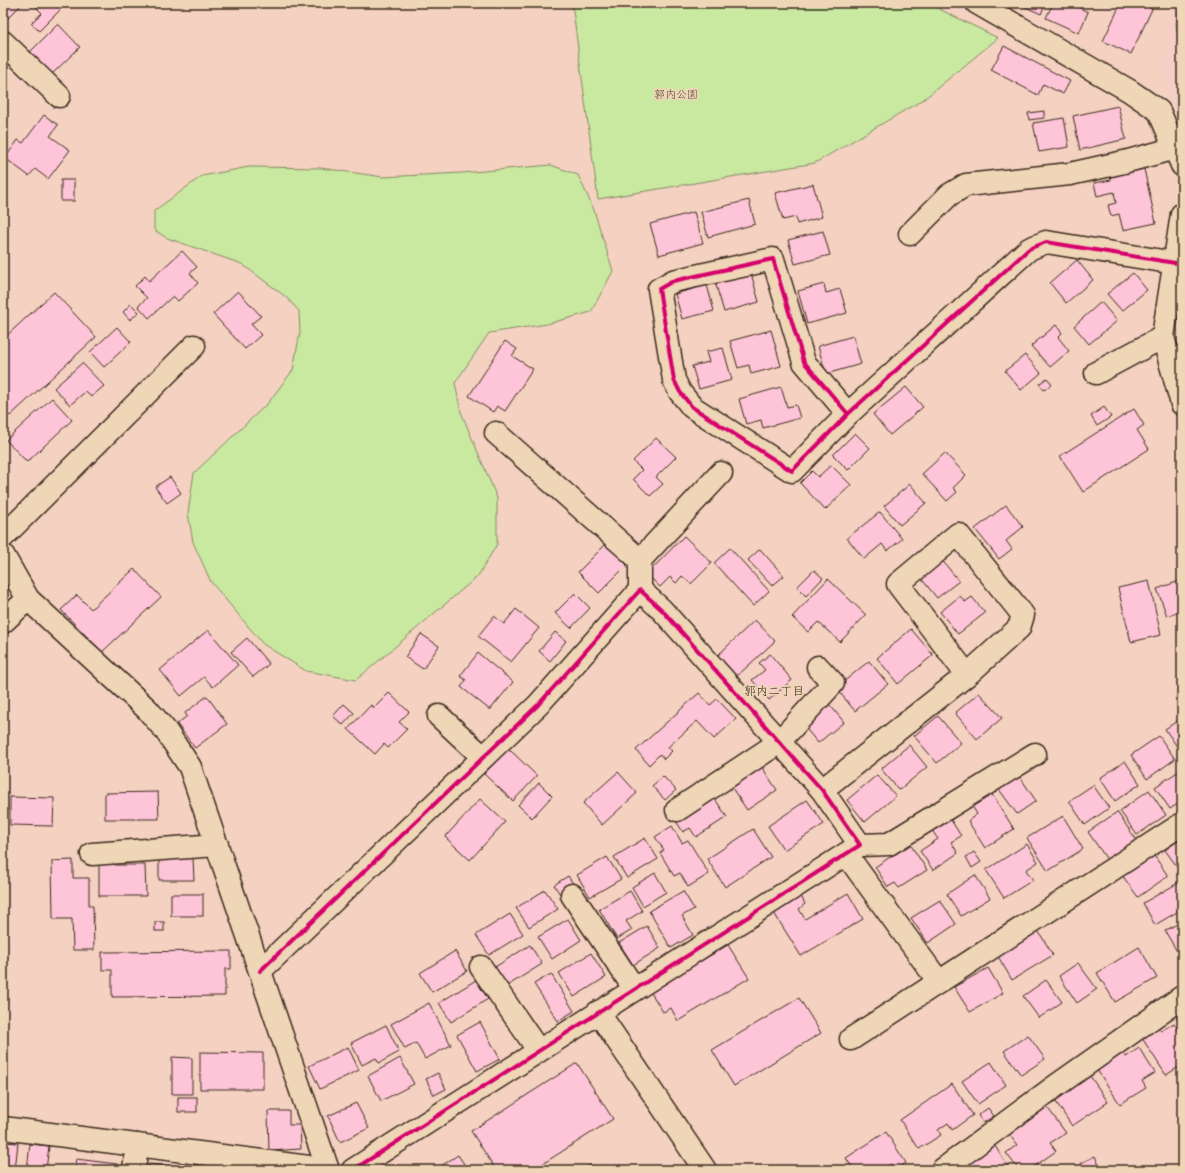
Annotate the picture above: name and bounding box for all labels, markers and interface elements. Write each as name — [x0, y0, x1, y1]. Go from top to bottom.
park label: 郭内公園 — [654, 88, 698, 101]
district label: 郭内二丁目 — [744, 684, 804, 699]

